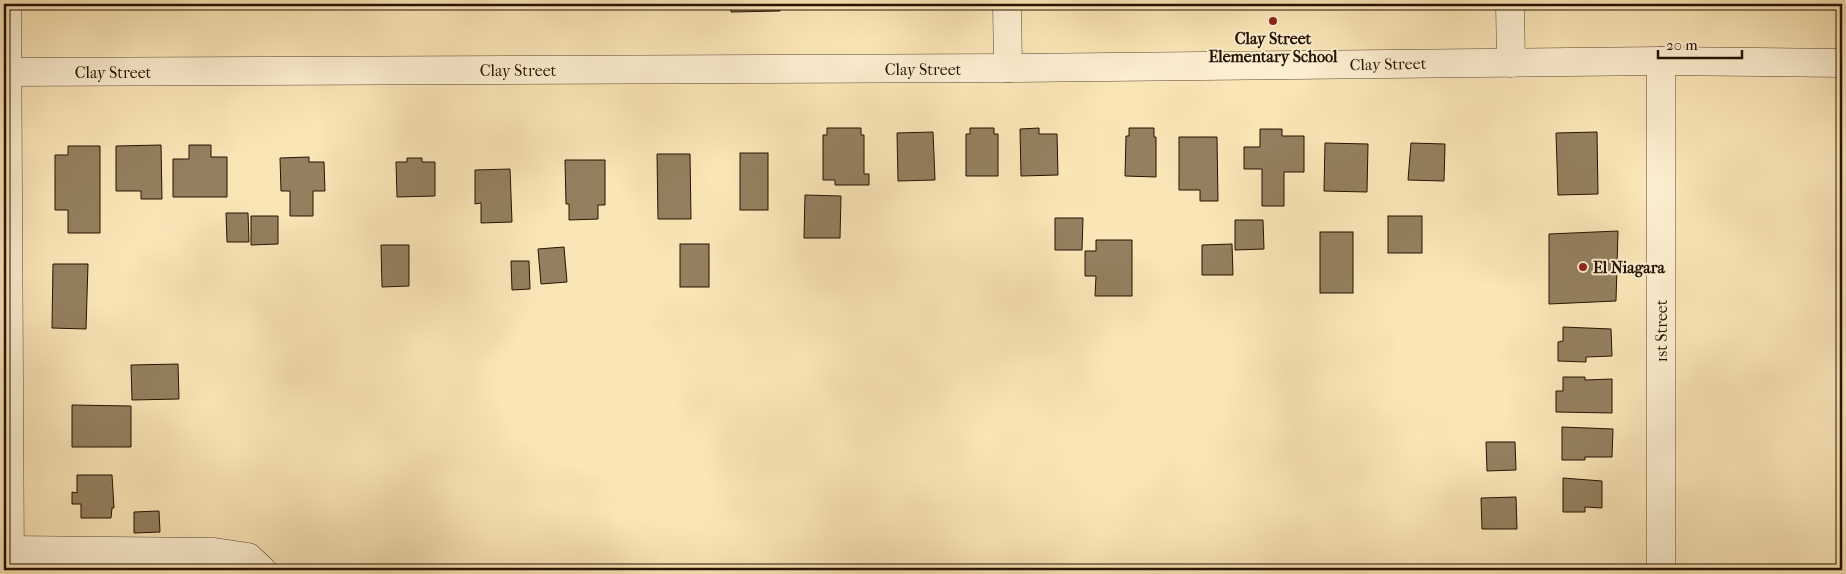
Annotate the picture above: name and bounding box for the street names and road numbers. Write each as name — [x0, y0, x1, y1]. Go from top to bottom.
street label: Clay Street — [1350, 54, 1427, 74]
street label: Clay Street — [885, 60, 962, 79]
street label: Clay Street — [480, 61, 557, 80]
street label: Clay Street — [75, 63, 152, 82]
street label: 1st Street — [1652, 299, 1671, 362]

